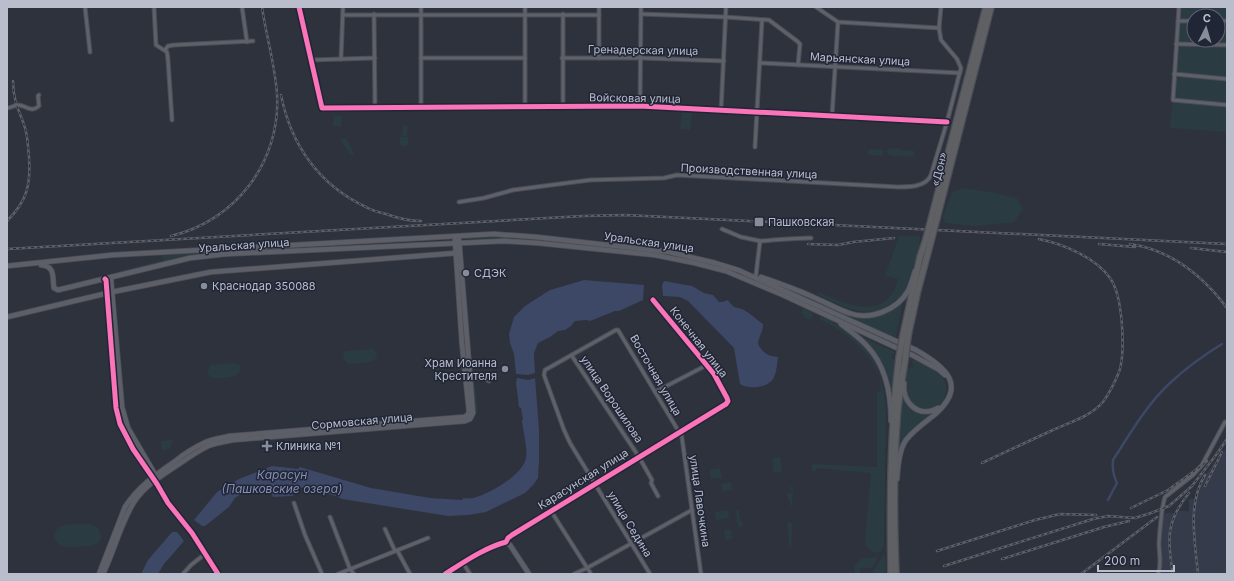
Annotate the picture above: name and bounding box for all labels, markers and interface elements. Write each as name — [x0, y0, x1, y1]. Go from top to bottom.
north arrow — [1186, 8, 1226, 48]
text: С — [1202, 11, 1212, 25]
street label: Гренадерская улица — [588, 42, 698, 58]
street label: Марьянская улица — [809, 49, 911, 69]
street label: Войсковая улица — [589, 90, 681, 106]
street label: «Дон» — [928, 150, 950, 188]
street label: Производственная улица — [680, 160, 818, 182]
place label: Пашковская — [768, 215, 834, 229]
marker: Пашковская — [753, 216, 765, 228]
street label: Уральская улица — [603, 229, 695, 255]
street label: Уральская улица — [198, 235, 290, 255]
place label: СДЭК — [474, 266, 507, 280]
marker: СДЭК — [461, 268, 471, 278]
place label: Краснодар 350088 — [212, 279, 316, 293]
marker: Краснодар 350088 — [199, 281, 209, 291]
street label: Конечная улица — [667, 304, 731, 380]
street label: Восточная улица — [627, 332, 685, 418]
street label: улица Ворошилова — [578, 353, 646, 445]
place label: Храм Иоанна Крестителя — [425, 356, 497, 383]
marker: Храм Иоанна Крестителя — [500, 364, 510, 374]
street label: Сормовская улица — [311, 410, 413, 432]
place label: Клиника №1 — [276, 439, 341, 453]
marker: Клиника №1 — [261, 440, 273, 452]
street label: Карасунская улица — [535, 445, 631, 513]
street label: улица Лавочкина — [687, 454, 713, 548]
water label: Карасун (Пашковские озера) — [222, 467, 342, 496]
street label: улица Седина — [605, 488, 655, 560]
scale bar — [1098, 547, 1174, 573]
text: 200 m — [1104, 553, 1140, 568]

